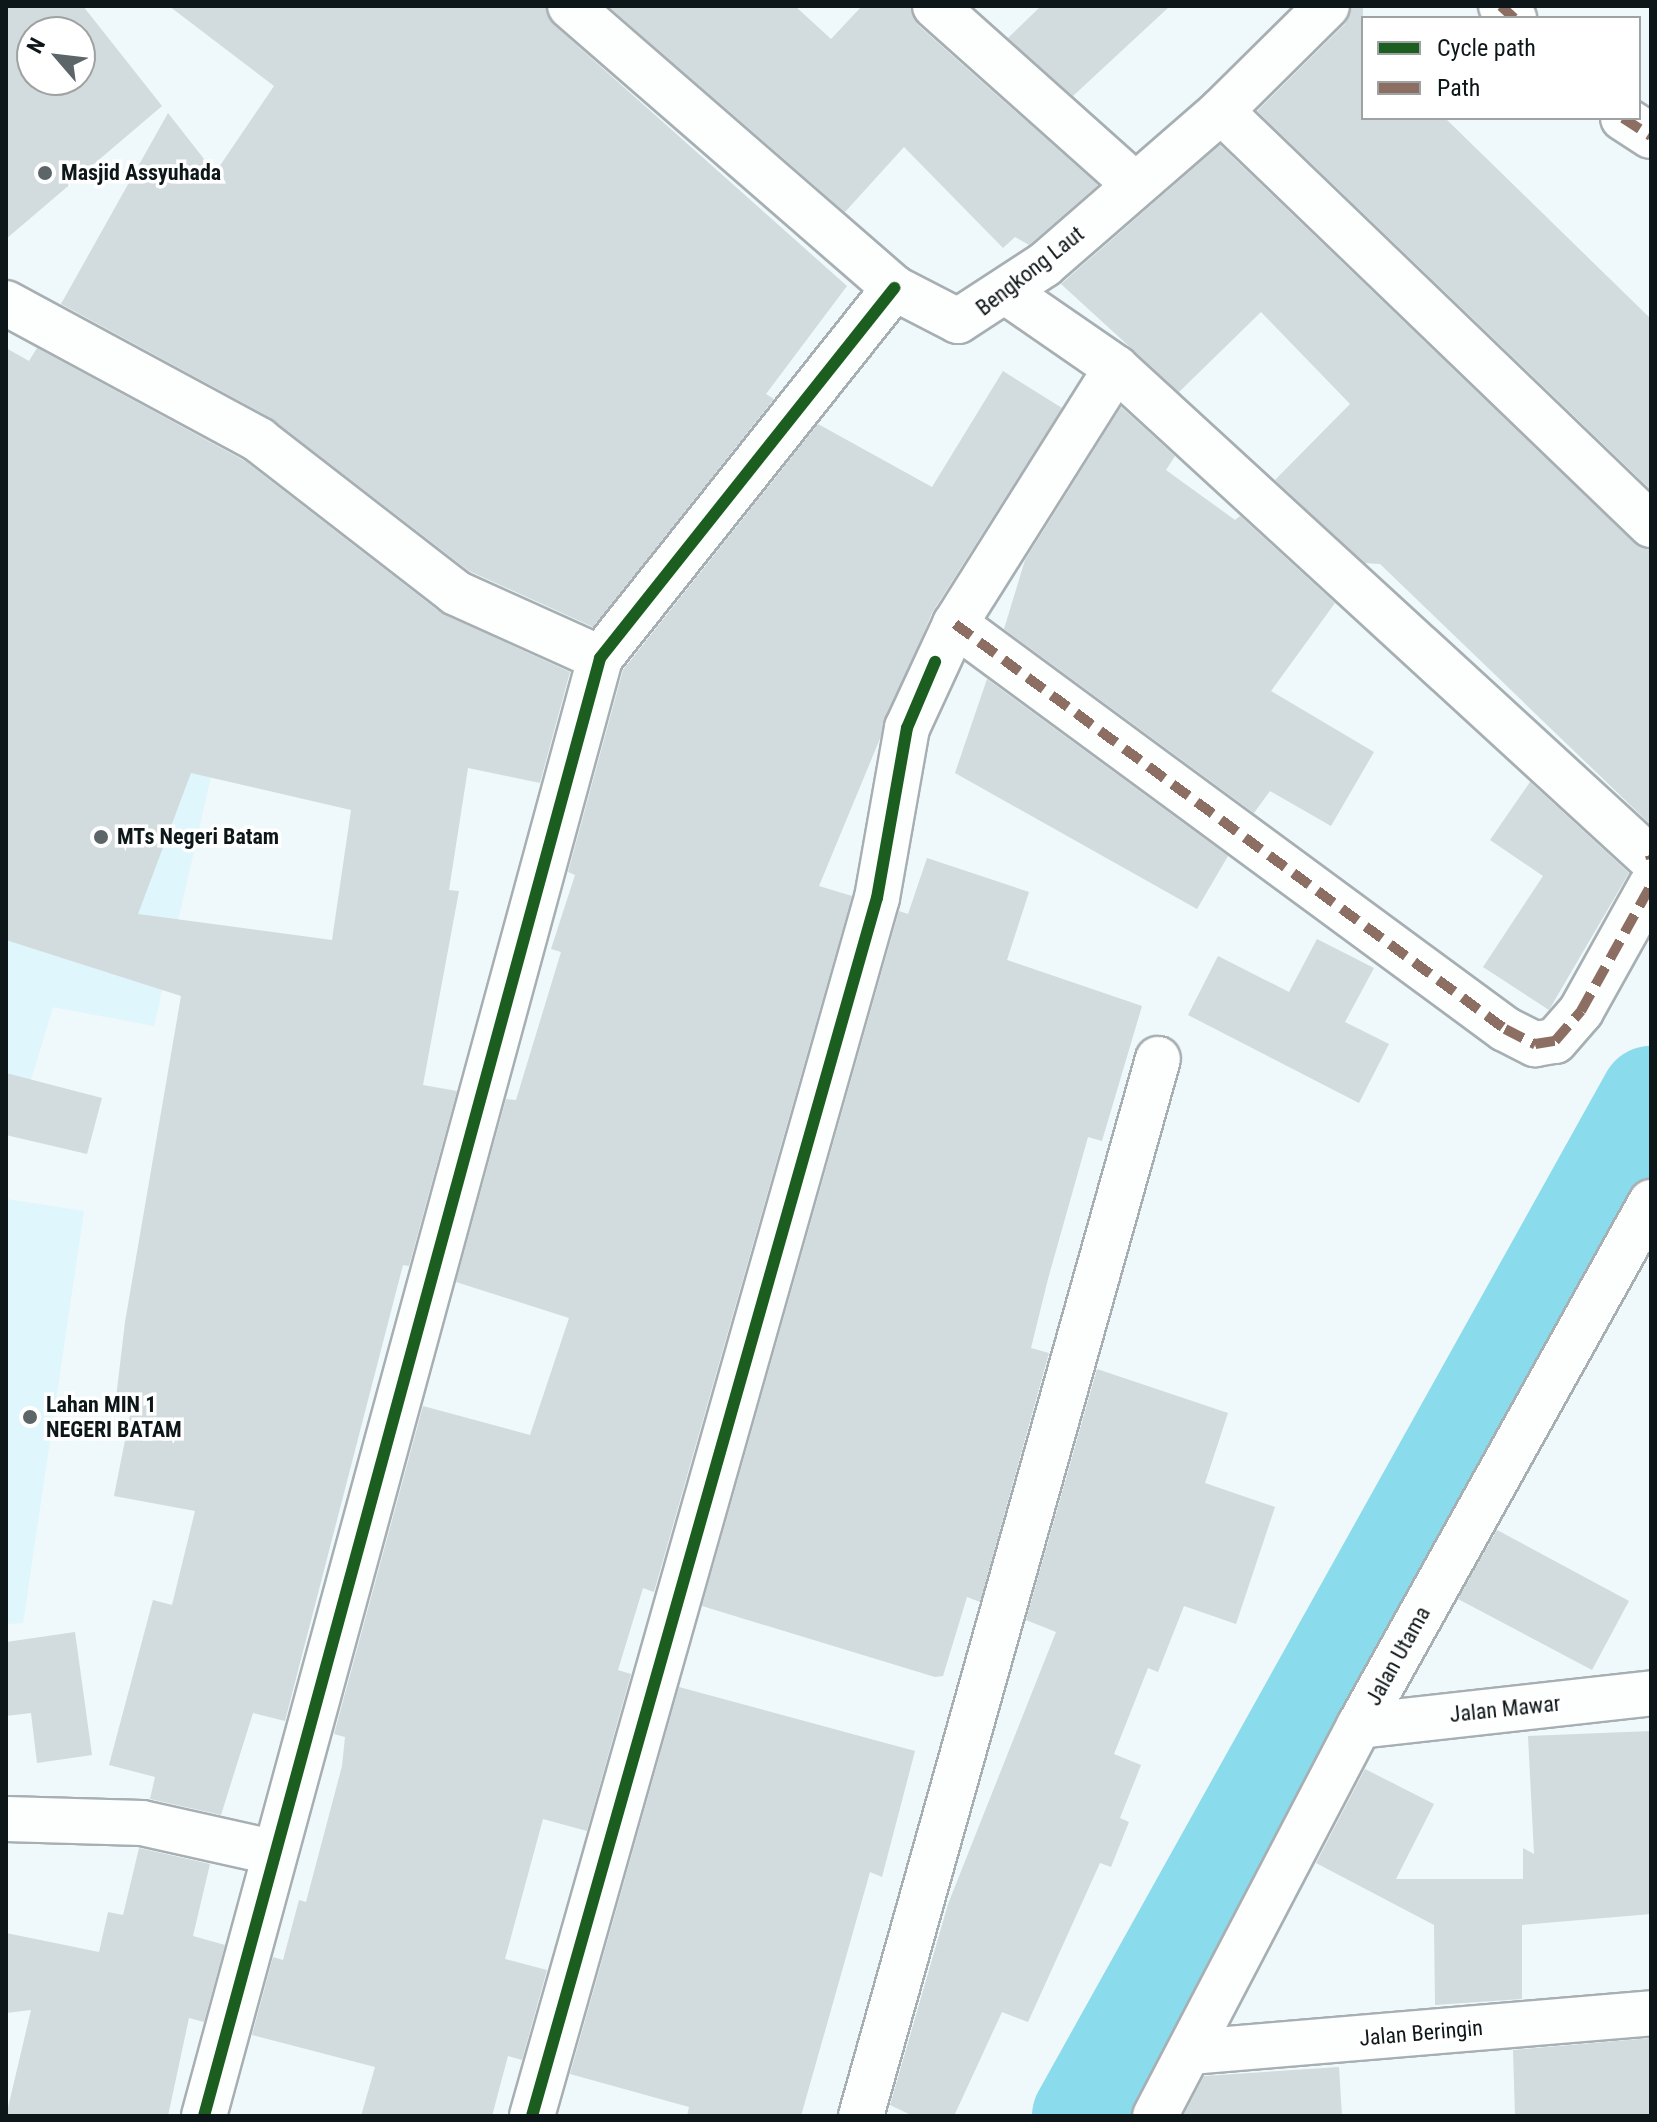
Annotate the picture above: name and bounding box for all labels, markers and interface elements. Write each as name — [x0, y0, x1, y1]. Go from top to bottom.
north arrow — [16, 16, 96, 96]
legend — [1361, 16, 1641, 120]
text: N — [22, 34, 50, 57]
text: Cycle path — [1437, 34, 1536, 62]
text: Path — [1437, 74, 1480, 102]
place label: Masjid Assyuhada — [61, 160, 221, 186]
marker: Masjid Assyuhada — [36, 164, 54, 182]
street label: Bengkong Laut — [971, 221, 1089, 321]
place label: MTs Negeri Batam — [117, 824, 279, 850]
marker: MTs Negeri Batam — [92, 828, 110, 846]
place label: Lahan MIN 1 NEGERI BATAM — [46, 1391, 182, 1442]
marker: Lahan MIN 1 NEGERI BATAM — [21, 1408, 39, 1426]
street label: Jalan Utama — [1360, 1602, 1436, 1710]
street label: Jalan Mawar — [1448, 1690, 1562, 1728]
street label: Jalan Beringin — [1358, 2014, 1484, 2052]

